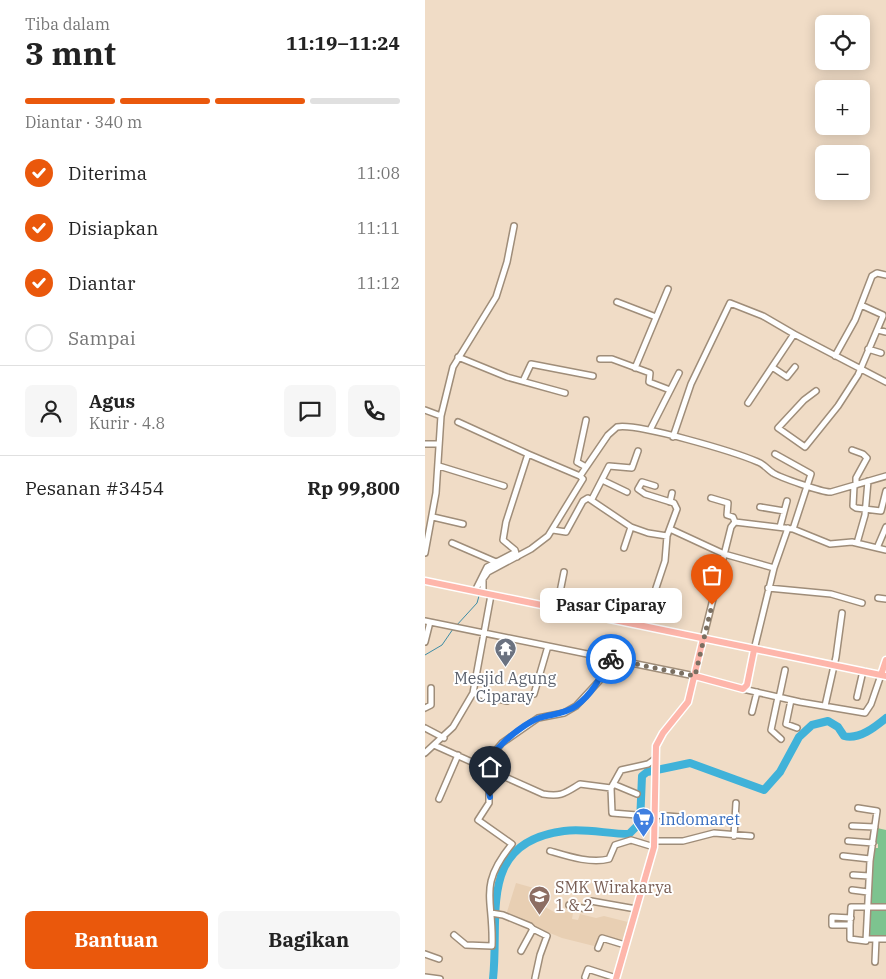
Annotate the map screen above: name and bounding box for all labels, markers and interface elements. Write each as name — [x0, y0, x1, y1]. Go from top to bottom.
text: Tiba dalam — [25, 14, 110, 34]
map controls — [815, 15, 870, 200]
button: locate — [815, 15, 870, 70]
text: 11:19–11:24 — [286, 31, 400, 55]
text: 3 mnt — [25, 32, 116, 74]
button: + — [815, 80, 870, 135]
text: Diantar · 340 m — [25, 112, 142, 132]
button: − — [815, 145, 870, 200]
icon: check — [25, 159, 53, 187]
text: Diterima — [68, 161, 147, 185]
text: 11:08 — [357, 163, 400, 183]
icon: check — [25, 214, 53, 242]
text: Disiapkan — [68, 216, 158, 240]
text: 11:11 — [357, 218, 400, 238]
icon: check — [25, 269, 53, 297]
text: Diantar — [68, 271, 135, 295]
text: 11:12 — [357, 273, 400, 293]
text: Sampai — [68, 326, 136, 350]
button: person — [25, 385, 77, 437]
button: chat — [284, 385, 336, 437]
button: phone — [348, 385, 400, 437]
text: Agus — [89, 389, 135, 413]
text: Kurir · 4.8 — [89, 413, 165, 433]
text: Pesanan #3454 — [25, 476, 164, 500]
text: Rp 99,800 — [307, 476, 400, 500]
pin — [691, 554, 733, 605]
icon: bag — [698, 561, 726, 589]
callout: Pasar Ciparay — [539, 588, 682, 622]
text: Pasar Ciparay — [556, 595, 666, 615]
courier — [586, 634, 636, 684]
temple icon: Mesjid Agung Ciparay — [493, 637, 517, 668]
icon: bike — [597, 645, 625, 673]
place label: Mesjid Agung Ciparay — [454, 668, 556, 706]
pin — [469, 746, 511, 797]
icon: home — [476, 753, 504, 781]
supermarket icon: Indomaret — [632, 807, 656, 838]
place label: Indomaret — [660, 809, 740, 829]
place label: SMK Wirakarya 1 & 2 — [555, 877, 672, 915]
school or university icon: SMK Wirakarya 1 & 2 — [527, 884, 551, 915]
button: Bantuan — [25, 911, 208, 969]
button: Bagikan — [218, 911, 400, 969]

